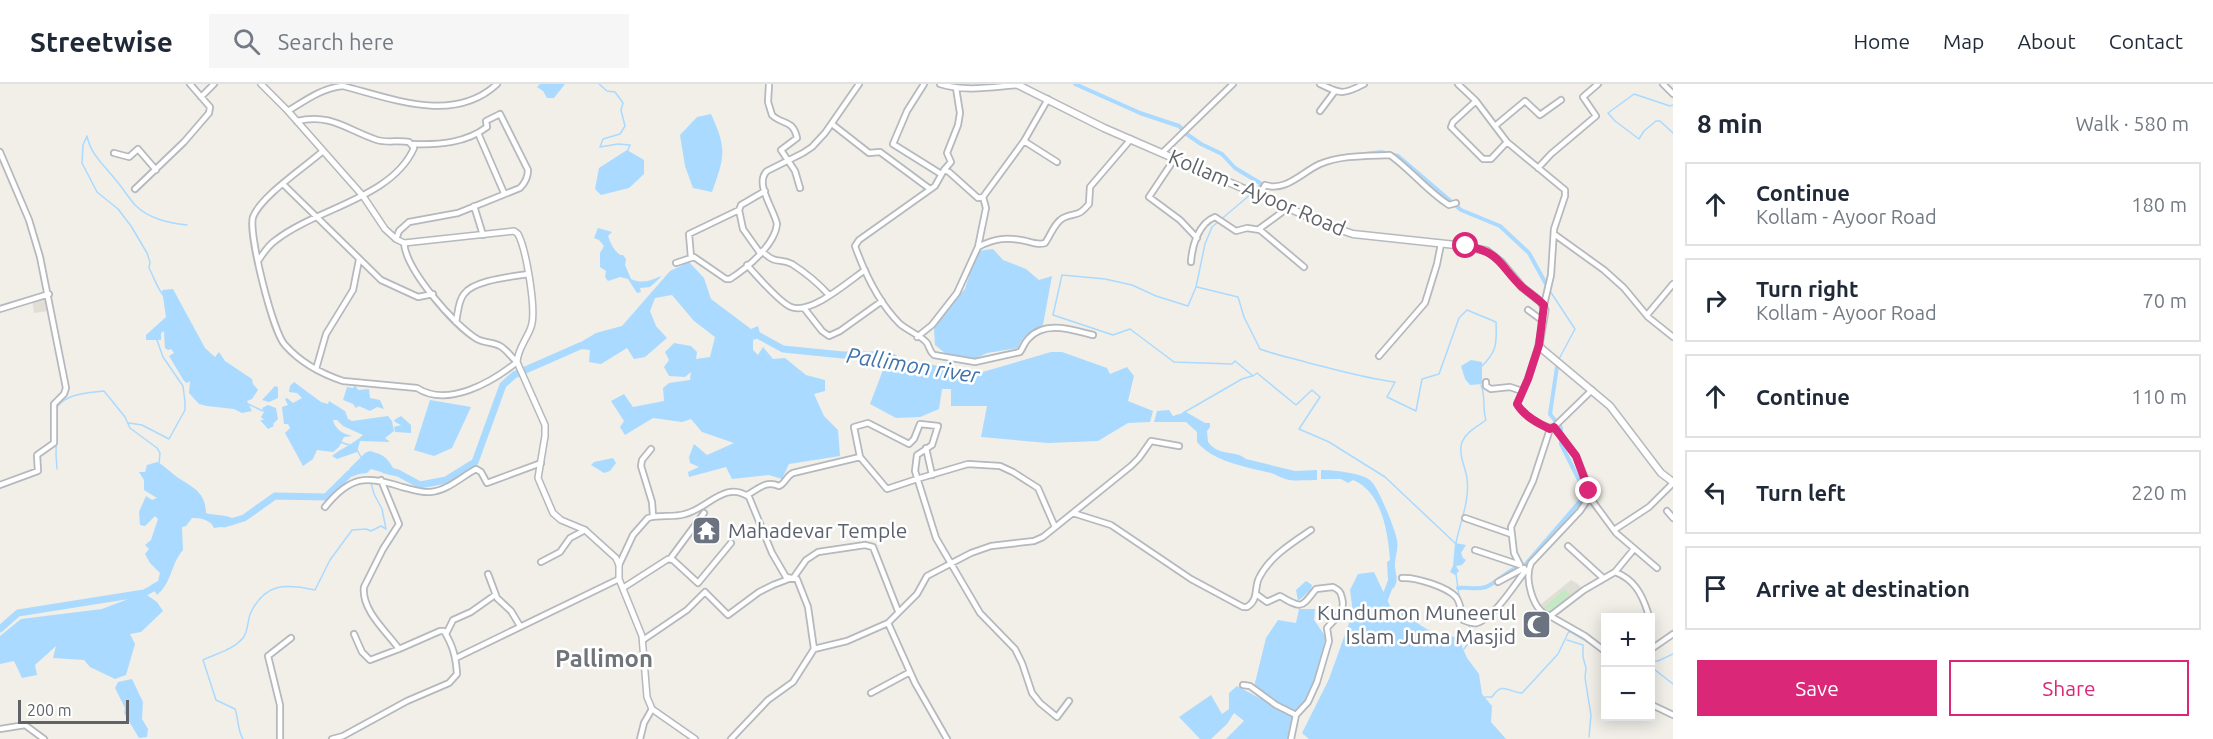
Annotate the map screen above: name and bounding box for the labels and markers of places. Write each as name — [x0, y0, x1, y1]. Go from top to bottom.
temple icon: Mahadevar Temple — [691, 515, 723, 547]
place label: Mahadevar Temple — [728, 518, 907, 542]
place label: Kundumon Muneerul Islam Juma Masjid — [1317, 600, 1516, 648]
mosque icon: Kundumon Muneerul Islam Juma Masjid — [1521, 609, 1553, 641]

